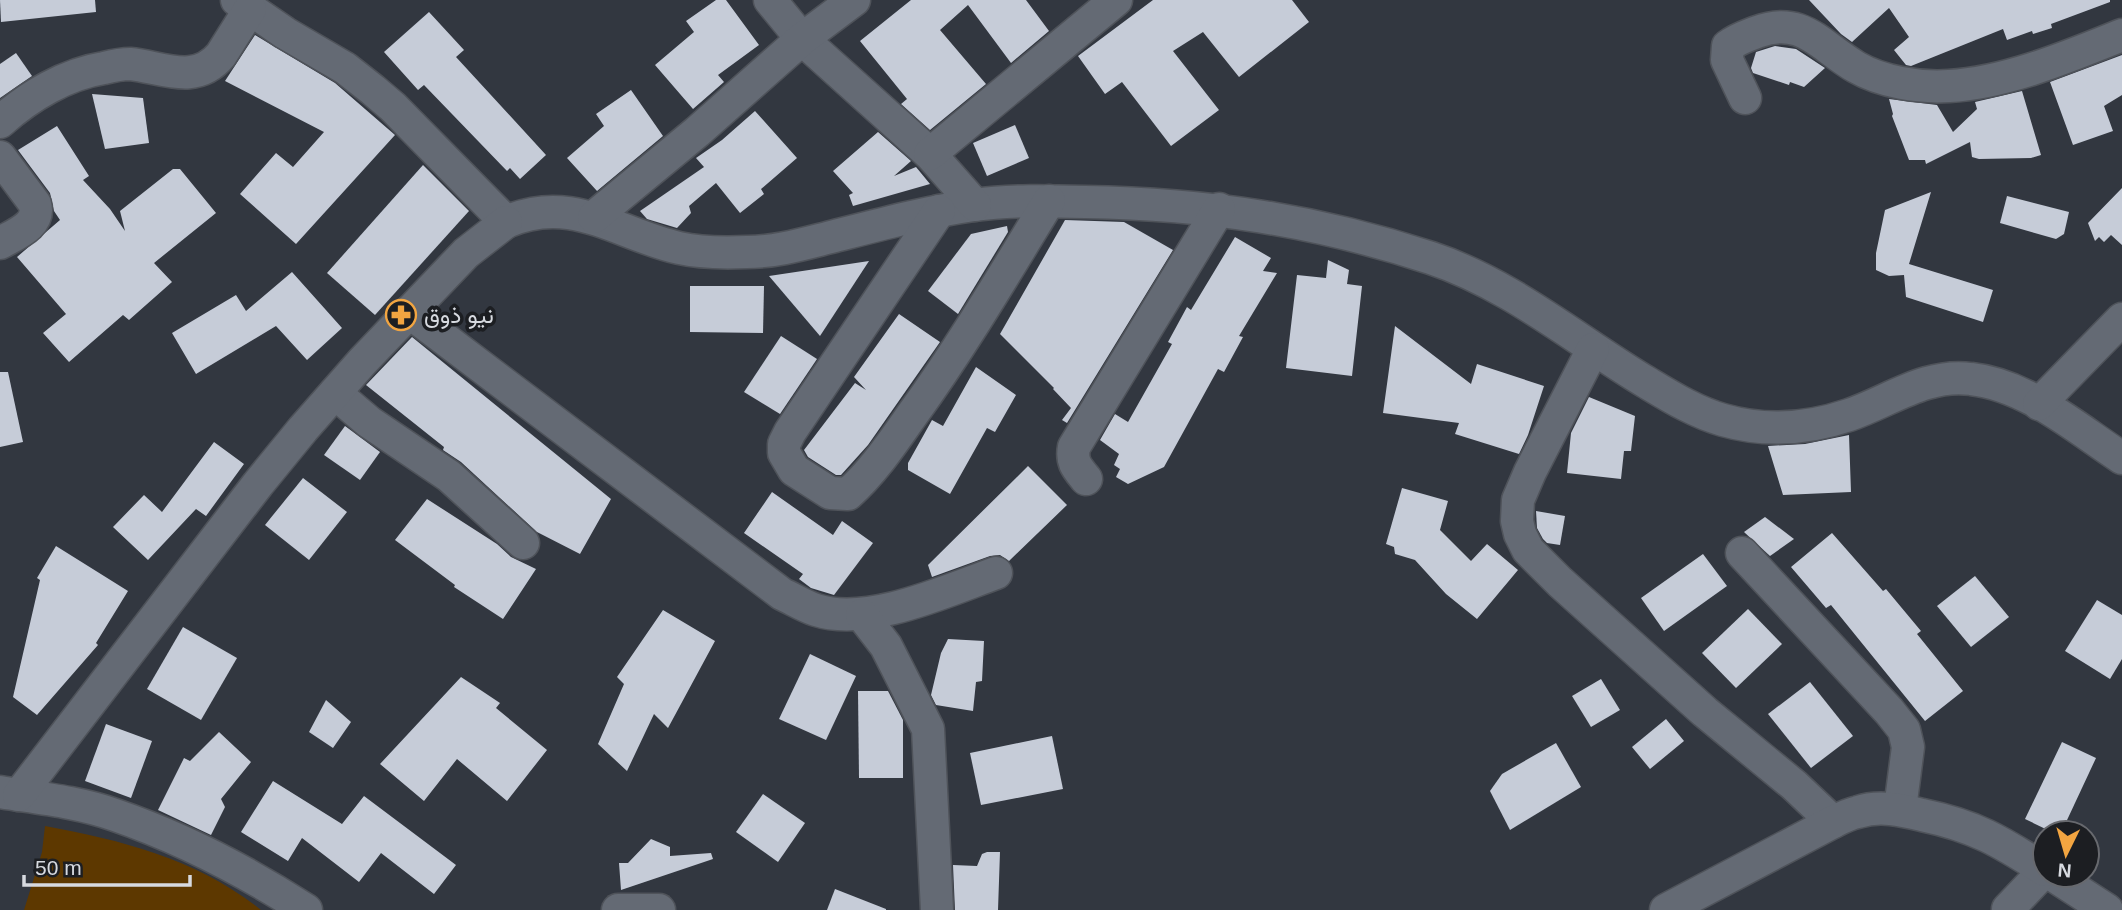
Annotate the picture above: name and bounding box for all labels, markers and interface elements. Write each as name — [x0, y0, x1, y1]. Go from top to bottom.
pharmacy icon: نيو ذوق — [384, 298, 418, 332]
place label: نيو ذوق — [424, 302, 494, 330]
north arrow — [2031, 819, 2101, 889]
scale bar — [24, 844, 191, 888]
text: 50 m — [35, 856, 82, 879]
text: N — [2057, 859, 2072, 881]

